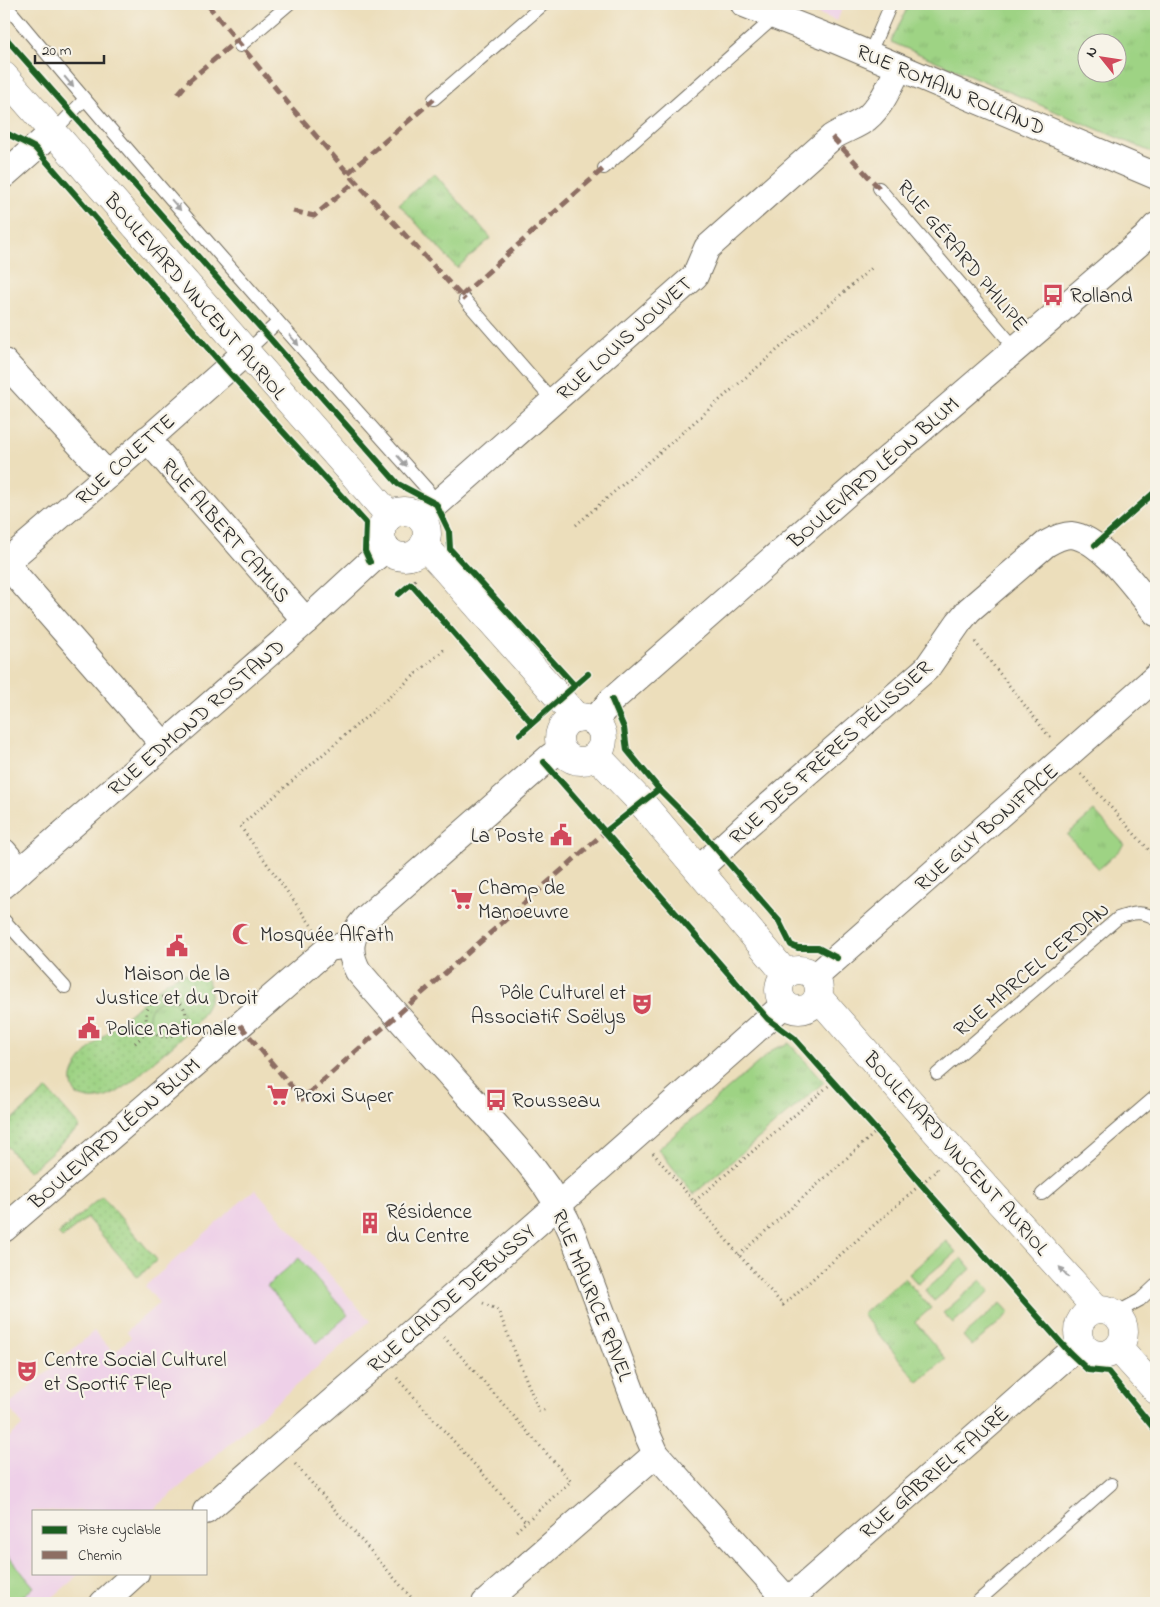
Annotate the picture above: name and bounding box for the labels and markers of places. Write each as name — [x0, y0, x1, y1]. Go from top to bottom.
bus stop icon: Rolland — [1040, 282, 1066, 308]
place label: Rolland — [1070, 282, 1133, 312]
place label: La Poste — [471, 822, 545, 852]
public building icon: La Poste — [548, 822, 574, 848]
place label: Champ de Manoeuvre — [478, 874, 569, 928]
supermarket icon: Champ de Manoeuvre — [449, 886, 475, 912]
mosque icon: Mosquée Alfath — [230, 921, 256, 947]
place label: Mosquée Alfath — [260, 921, 394, 951]
public building icon: Maison de la Justice et du Droit — [164, 933, 190, 959]
place label: Maison de la Justice et du Droit — [96, 960, 258, 1014]
place label: Pôle Culturel et Associatif Soëlys — [471, 979, 626, 1035]
theatre icon: Pôle Culturel et Associatif Soëlys — [629, 991, 655, 1017]
public building icon: Police nationale — [76, 1015, 102, 1041]
place label: Police nationale — [106, 1015, 237, 1045]
supermarket icon: Proxi Super — [265, 1082, 291, 1108]
place label: Proxi Super — [294, 1082, 394, 1112]
bus stop icon: Rousseau — [483, 1087, 509, 1113]
place label: Rousseau — [512, 1087, 601, 1117]
place label: Résidence du Centre — [386, 1198, 472, 1252]
building icon: Résidence du Centre — [357, 1210, 383, 1236]
place label: Centre Social Culturel et Sportif Flep — [44, 1346, 227, 1400]
theatre icon: Centre Social Culturel et Sportif Flep — [14, 1358, 40, 1384]

